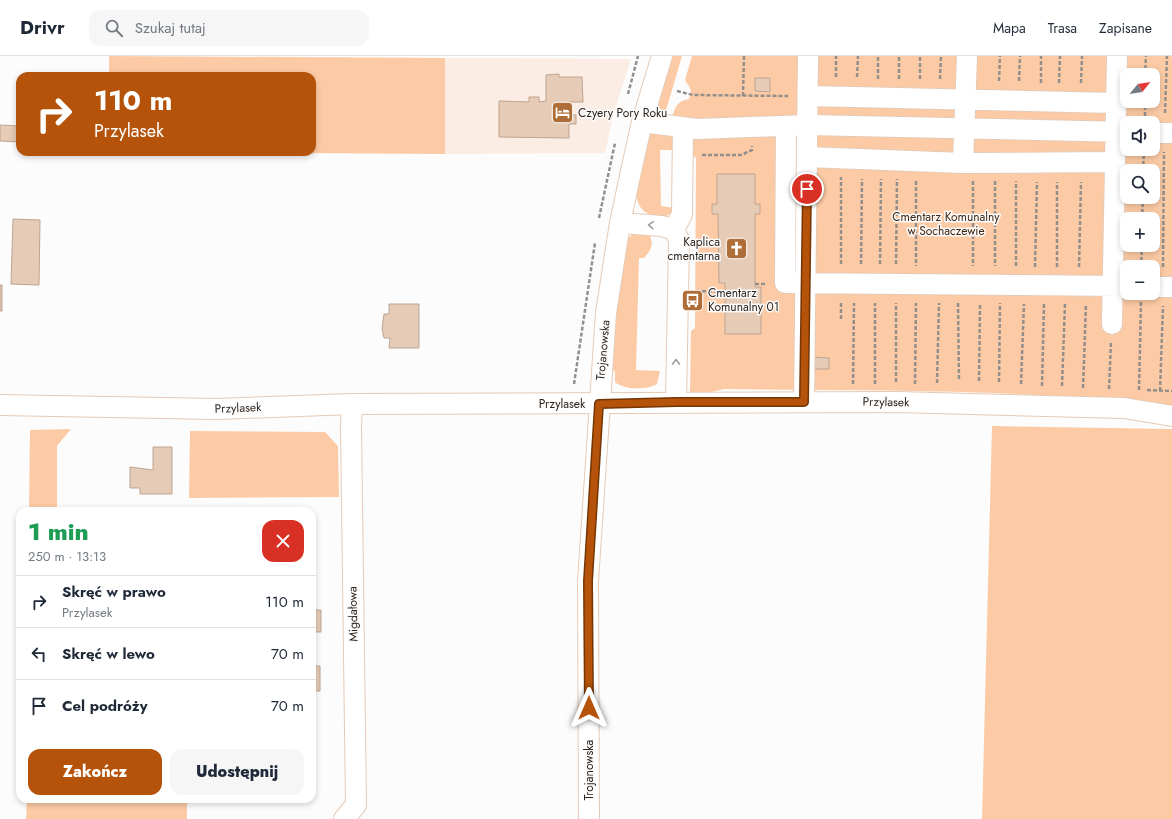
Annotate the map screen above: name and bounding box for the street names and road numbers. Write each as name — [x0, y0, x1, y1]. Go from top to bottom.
street label: Trojanowska — [591, 319, 615, 381]
street label: Przylasek — [863, 393, 910, 411]
street label: Przylasek — [539, 395, 586, 413]
street label: Przylasek — [214, 398, 262, 418]
street label: Migdałowa — [344, 586, 362, 642]
street label: Trojanowska — [580, 739, 598, 800]

